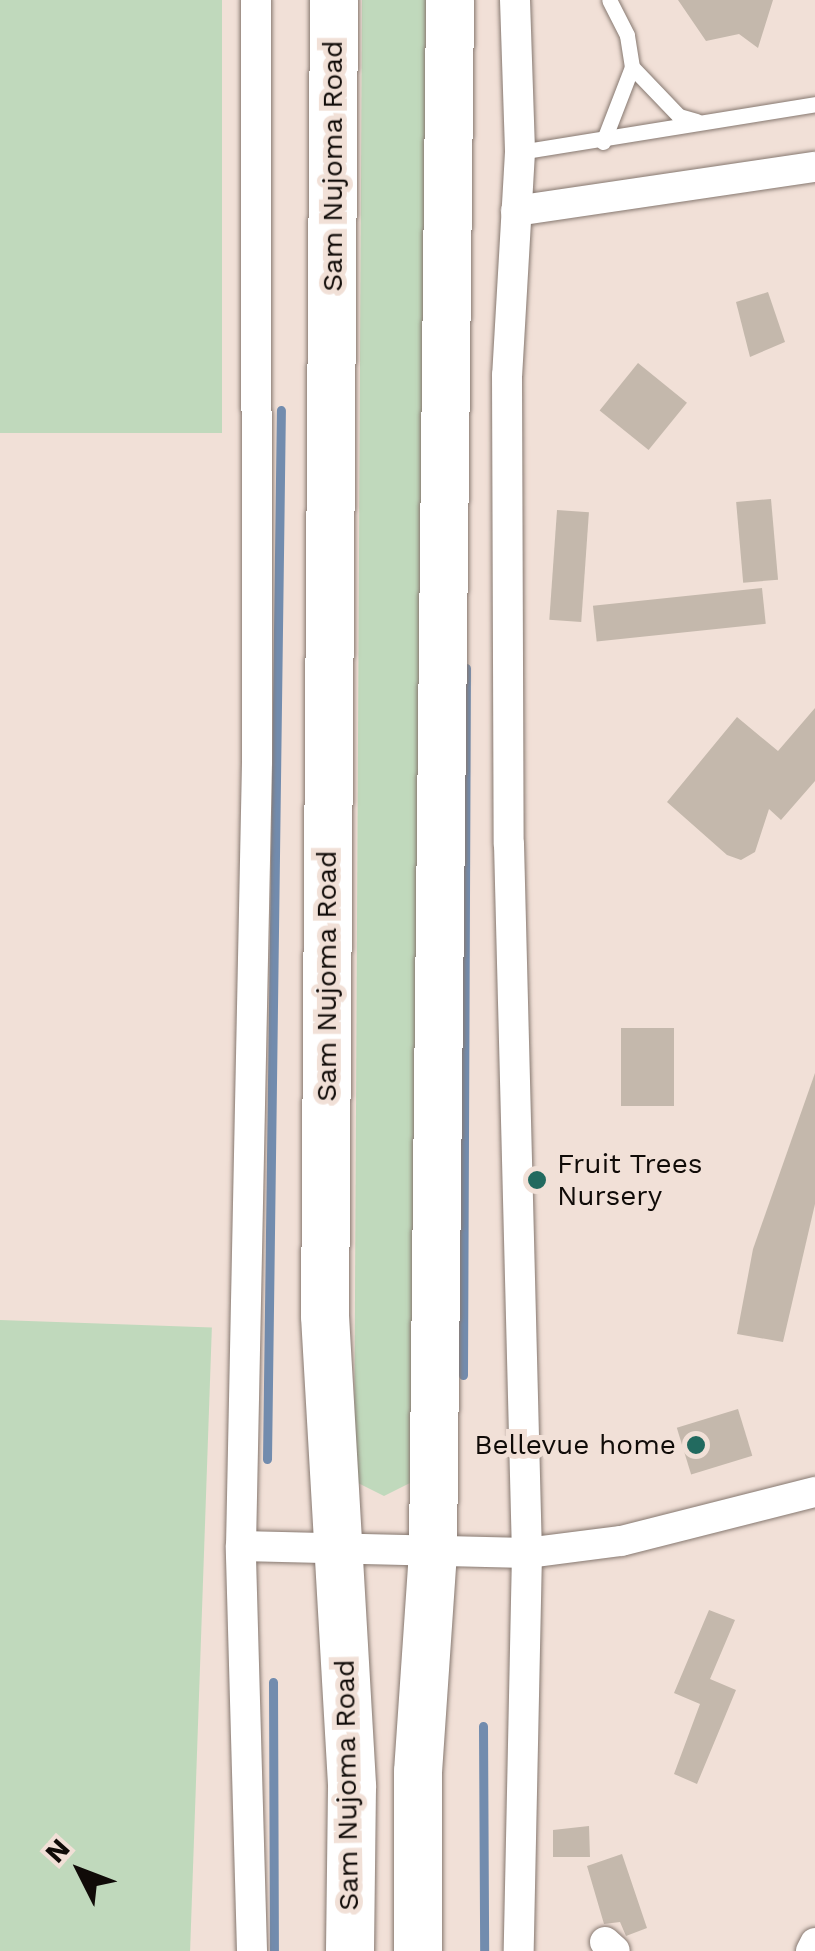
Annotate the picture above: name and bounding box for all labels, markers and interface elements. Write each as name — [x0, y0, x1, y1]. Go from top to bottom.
street label: Sam Nujoma Road — [316, 40, 350, 292]
street label: Sam Nujoma Road — [310, 850, 344, 1102]
place label: Fruit Trees Nursery — [557, 1147, 703, 1213]
marker: Fruit Trees Nursery — [526, 1169, 548, 1191]
place label: Bellevue home — [474, 1428, 676, 1462]
marker: Bellevue home — [685, 1434, 707, 1456]
street label: Sam Nujoma Road — [328, 1659, 366, 1911]
north arrow — [30, 1821, 130, 1921]
text: N — [38, 1832, 77, 1869]

